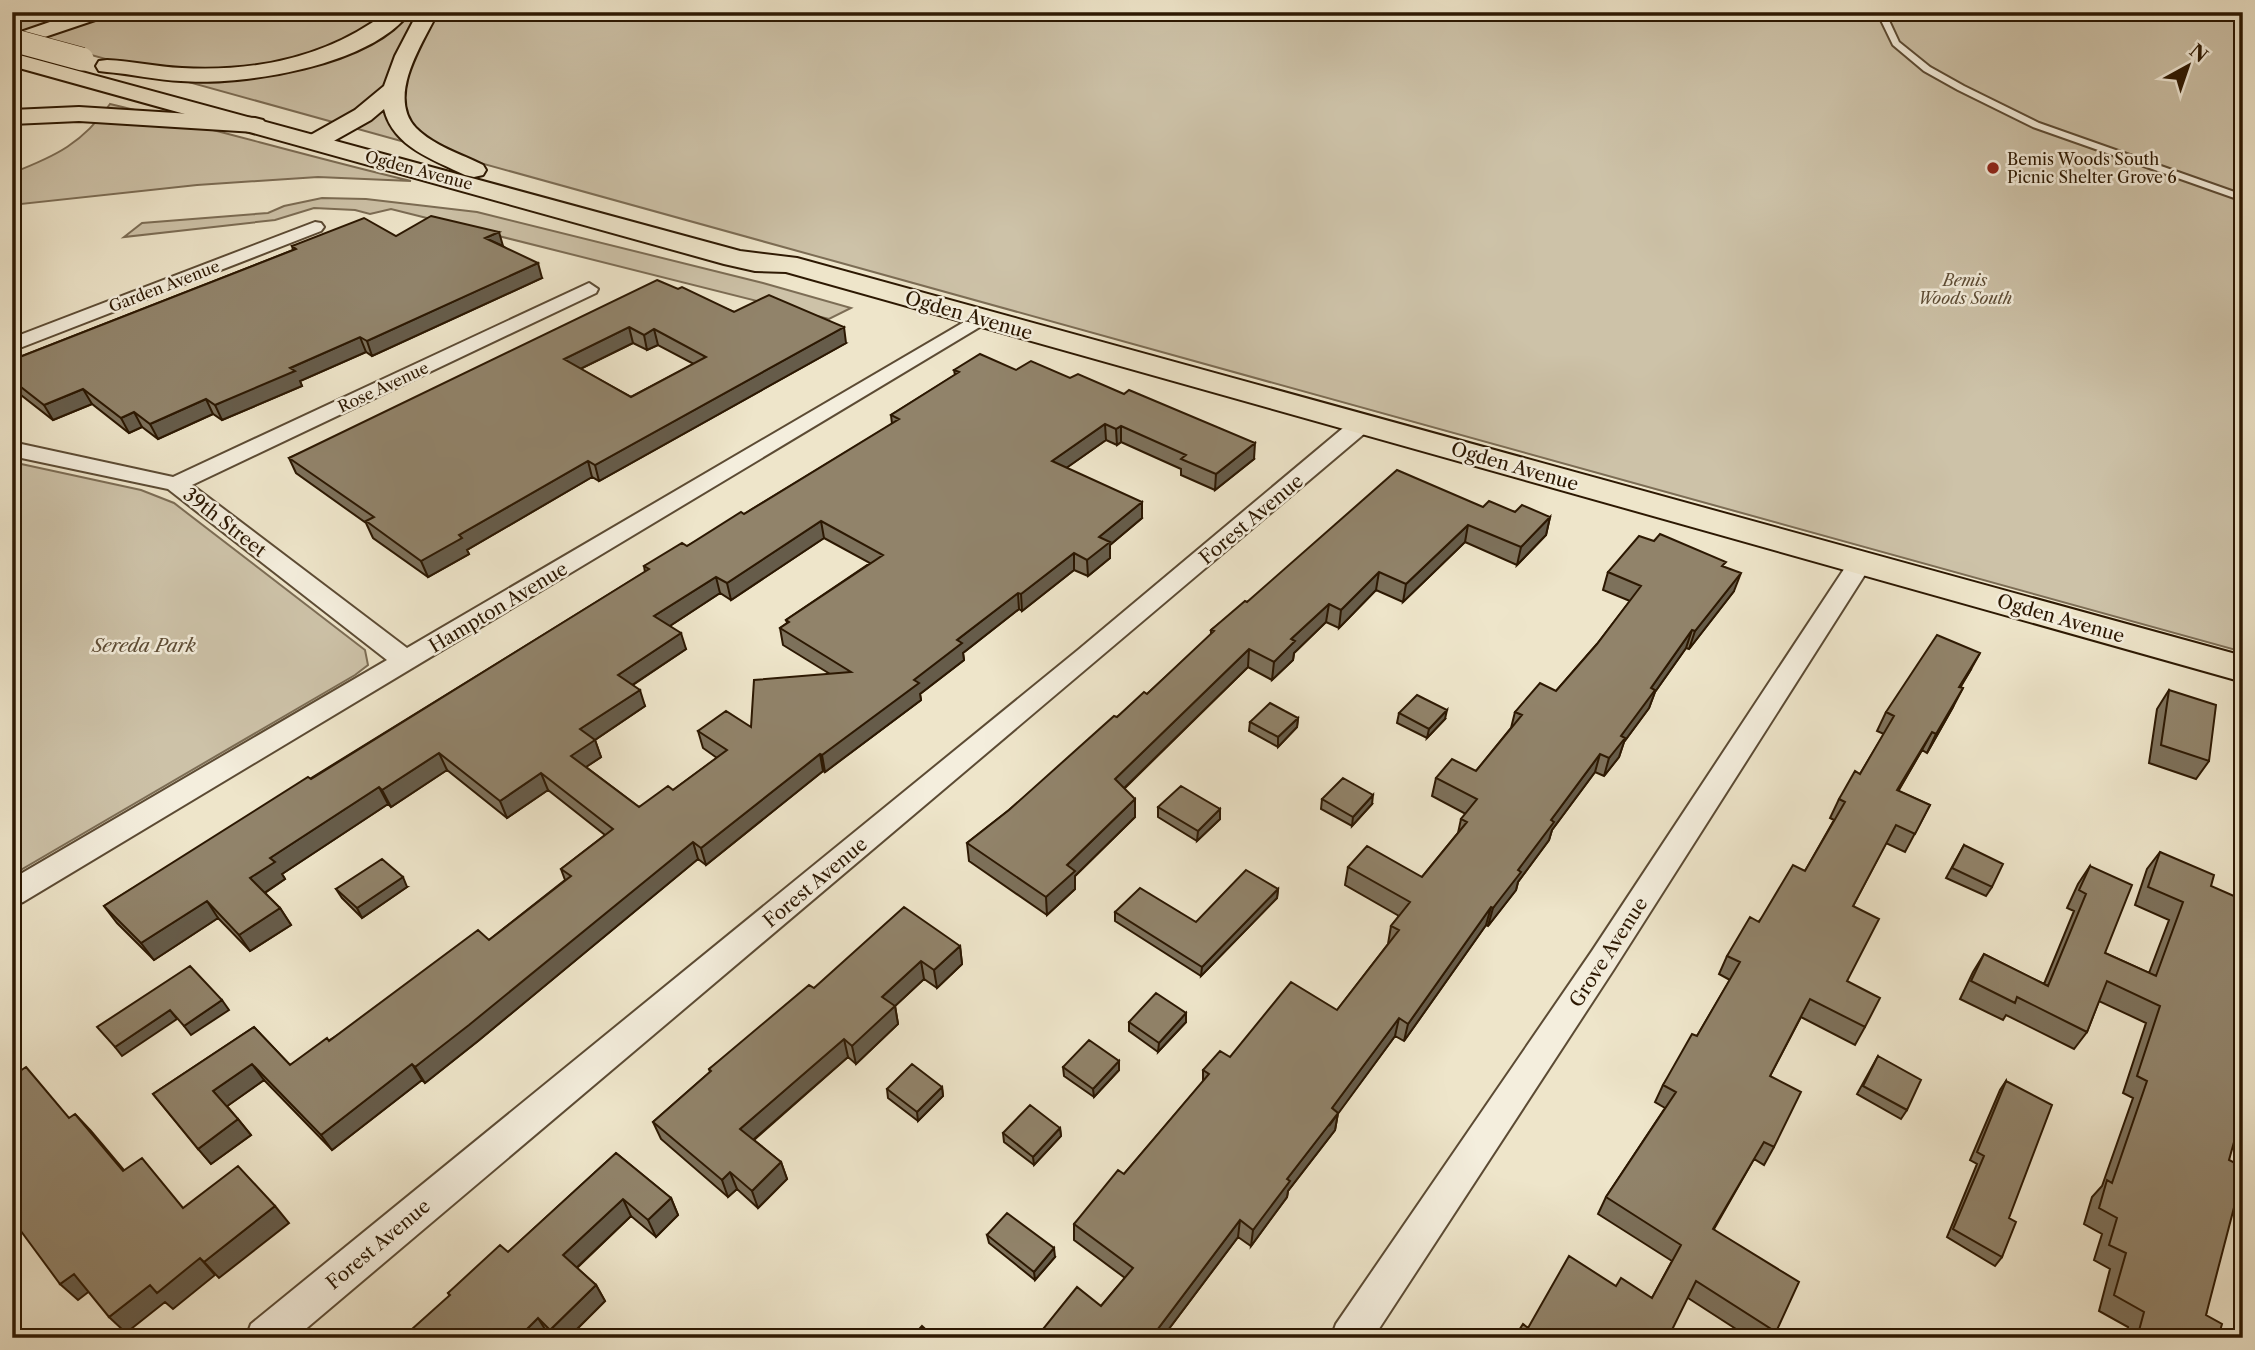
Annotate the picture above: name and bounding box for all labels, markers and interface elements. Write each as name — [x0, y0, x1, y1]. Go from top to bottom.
north arrow — [2154, 32, 2224, 102]
text: N — [2185, 39, 2212, 67]
street label: Ogden Avenue — [363, 146, 475, 194]
place label: Bemis Woods South Picnic Shelter Grove 6 — [2007, 149, 2177, 187]
marker: Bemis Woods South Picnic Shelter Grove 6 — [1985, 160, 2001, 176]
street label: Garden Avenue — [106, 256, 222, 316]
park label: Bemis Woods South — [1918, 270, 2012, 308]
street label: Ogden Avenue — [902, 286, 1035, 345]
street label: Rose Avenue — [334, 357, 432, 417]
street label: Ogden Avenue — [1448, 437, 1581, 496]
street label: Forest Avenue — [1195, 469, 1308, 569]
street label: 39th Street — [179, 483, 271, 562]
street label: Hampton Avenue — [425, 557, 572, 658]
street label: Ogden Avenue — [1994, 589, 2127, 648]
park label: Sereda Park — [91, 634, 196, 657]
street label: Forest Avenue — [759, 832, 872, 932]
street label: Grove Avenue — [1564, 893, 1652, 1012]
street label: Forest Avenue — [322, 1194, 435, 1294]

